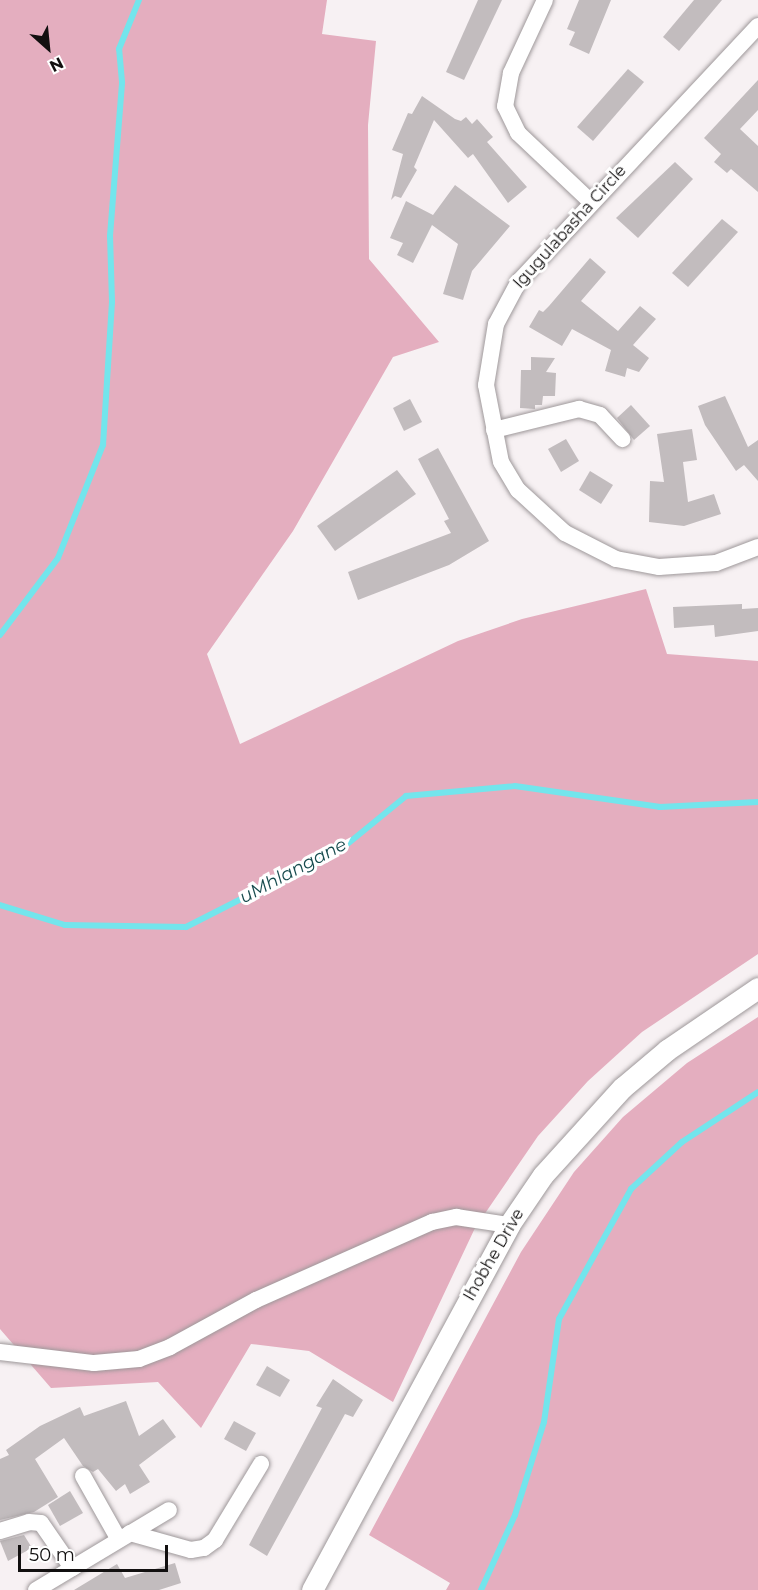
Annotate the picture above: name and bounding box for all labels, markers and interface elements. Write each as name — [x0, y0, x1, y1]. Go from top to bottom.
north arrow — [18, 18, 78, 78]
text: N — [46, 53, 66, 76]
street label: Igugulabasha Circle — [510, 161, 630, 293]
water label: uMhlangane — [236, 834, 350, 908]
street label: Ihobhe Drive — [460, 1206, 528, 1304]
scale bar — [21, 1533, 171, 1571]
text: 50 m — [29, 1544, 75, 1566]

